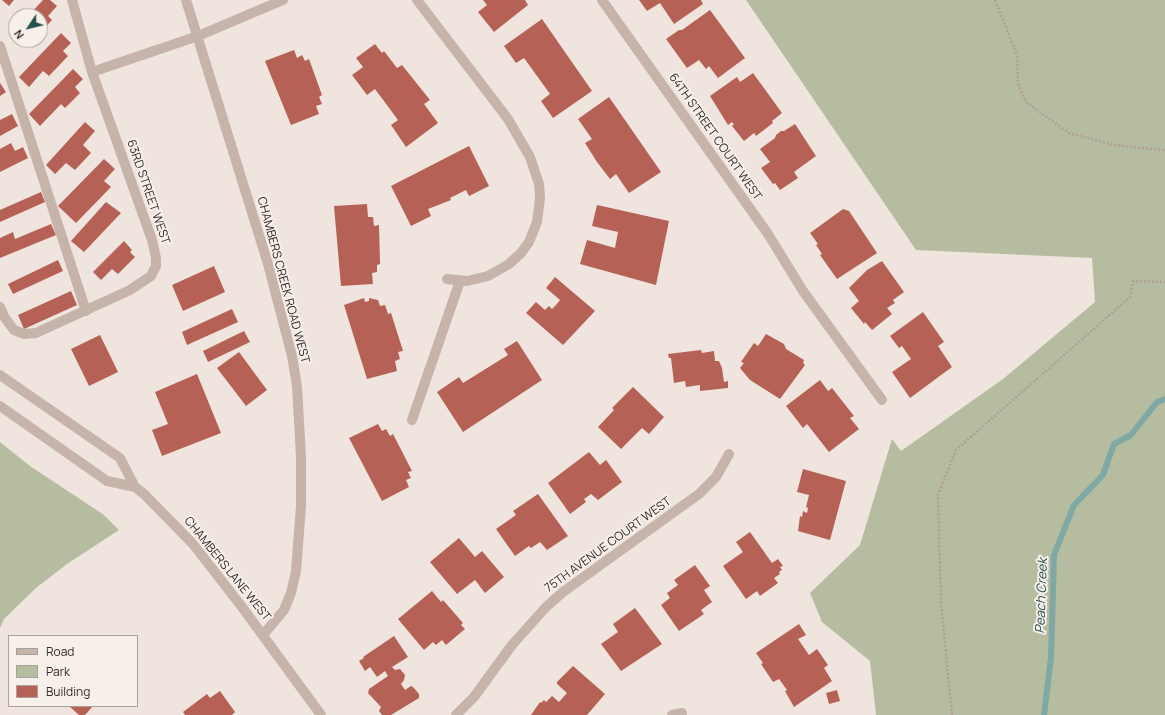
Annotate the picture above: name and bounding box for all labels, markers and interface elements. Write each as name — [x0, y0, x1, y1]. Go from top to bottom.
north arrow — [8, 8, 48, 48]
text: N — [10, 27, 27, 42]
street label: 64TH STREET COURT WEST — [665, 71, 765, 203]
street label: 63RD STREET WEST — [123, 138, 173, 246]
street label: CHAMBERS CREEK ROAD WEST — [254, 195, 312, 365]
street label: 75TH AVENUE COURT WEST — [542, 494, 674, 596]
street label: CHAMBERS LANE WEST — [181, 514, 273, 624]
water label: Peach Creek — [1033, 558, 1051, 634]
legend — [8, 635, 138, 707]
text: Road — [46, 643, 74, 660]
text: Park — [46, 663, 70, 680]
text: Building — [46, 683, 90, 700]

